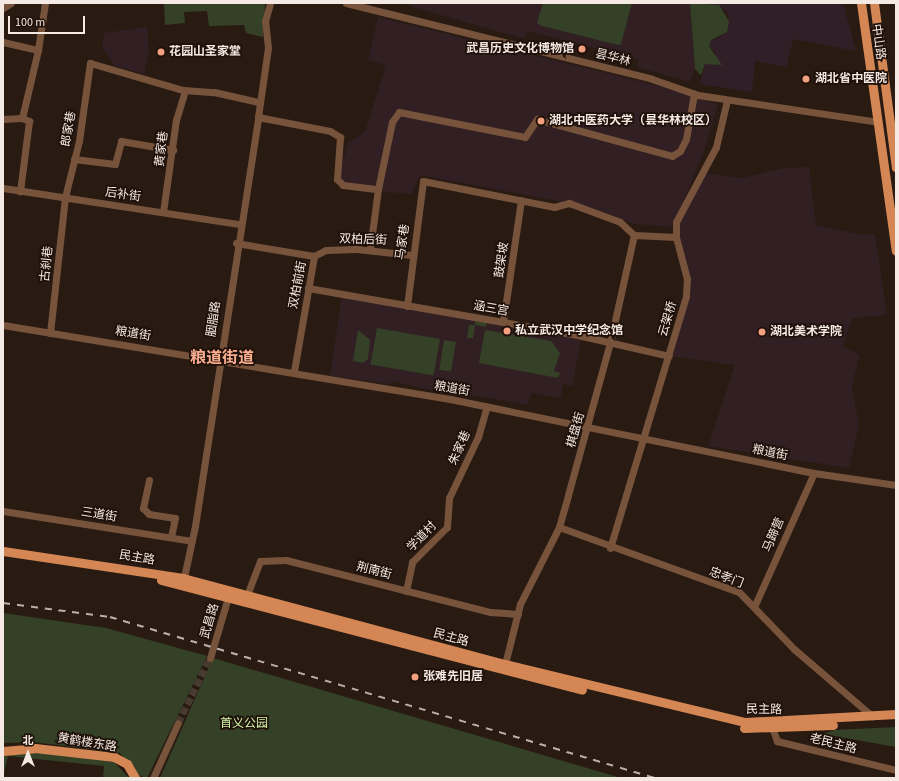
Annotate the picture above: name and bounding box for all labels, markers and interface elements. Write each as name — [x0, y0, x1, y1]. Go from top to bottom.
scale bar — [10, 8, 87, 34]
text: 100 m — [15, 14, 45, 31]
street label: 中山路 — [868, 23, 888, 61]
place label: 武昌历史文化博物馆 — [466, 42, 574, 56]
marker: 武昌历史文化博物馆 — [577, 44, 587, 54]
place label: 花园山圣家堂 — [169, 45, 241, 59]
marker: 花园山圣家堂 — [156, 47, 166, 57]
street label: 昙华林 — [594, 47, 632, 69]
place label: 湖北省中医院 — [815, 72, 887, 86]
marker: 湖北省中医院 — [800, 73, 812, 85]
street label: 郎家巷 — [59, 110, 79, 148]
place label: 湖北中医药大学（昙华林校区） — [549, 114, 717, 128]
marker: 湖北中医药大学（昙华林校区） — [536, 116, 546, 126]
street label: 黄家巷 — [153, 130, 171, 168]
street label: 后补街 — [104, 185, 142, 205]
street label: 马家巷 — [393, 223, 413, 261]
street label: 双柏后街 — [339, 232, 387, 248]
street label: 鼓架坡 — [492, 241, 512, 279]
street label: 古刹巷 — [38, 245, 56, 283]
street label: 双柏前街 — [286, 260, 310, 310]
street label: 涵三宫 — [472, 299, 510, 319]
street label: 胭脂路 — [204, 300, 224, 338]
street label: 云架桥 — [656, 300, 680, 338]
street label: 粮道街 — [114, 324, 152, 344]
place label: 私立武汉中学纪念馆 — [515, 324, 623, 338]
place label: 湖北美术学院 — [770, 325, 842, 339]
marker: 私立武汉中学纪念馆 — [502, 326, 512, 336]
marker: 湖北美术学院 — [757, 327, 767, 337]
district label: 粮道街道 — [190, 348, 254, 368]
street label: 粮道街 — [433, 379, 471, 399]
street label: 棋盘街 — [564, 411, 588, 449]
street label: 朱家巷 — [446, 429, 474, 467]
street label: 粮道街 — [751, 442, 789, 464]
street label: 三道街 — [80, 505, 118, 525]
street label: 马蹄营 — [760, 516, 788, 554]
street label: 学道村 — [404, 519, 440, 555]
street label: 民主路 — [118, 548, 156, 568]
street label: 荆南街 — [355, 560, 393, 582]
street label: 忠孝门 — [707, 565, 745, 591]
street label: 武昌路 — [198, 602, 222, 640]
street label: 民主路 — [432, 626, 470, 650]
place label: 张难先旧居 — [423, 670, 483, 684]
marker: 张难先旧居 — [410, 672, 420, 682]
street label: 民主路 — [746, 702, 782, 718]
park label: 首义公园 — [220, 717, 268, 731]
street label: 黄鹤楼东路 — [56, 731, 118, 755]
street label: 老民主路 — [808, 731, 858, 757]
north arrow — [8, 733, 48, 773]
text: 北 — [23, 733, 34, 748]

